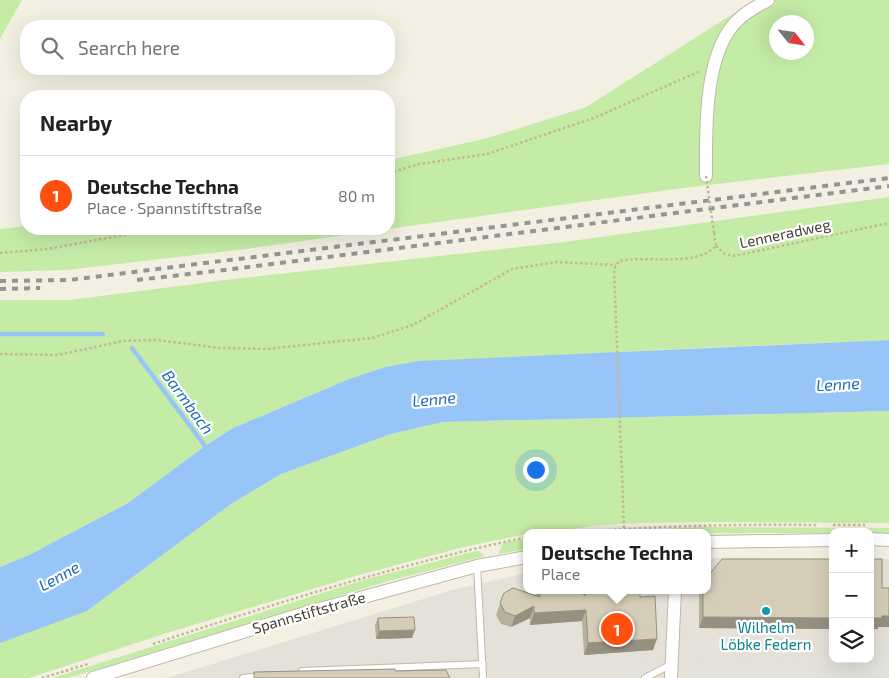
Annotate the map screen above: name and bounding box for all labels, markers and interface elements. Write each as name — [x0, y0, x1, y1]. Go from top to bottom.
north arrow — [769, 15, 814, 60]
search box — [20, 20, 395, 75]
icon: search — [38, 34, 66, 62]
text: Search here — [78, 36, 180, 59]
text: Nearby — [40, 110, 112, 135]
text: Deutsche Techna — [87, 175, 239, 198]
text: 1 — [53, 186, 59, 205]
text: 80 m — [338, 186, 375, 205]
text: Place · Spannstiftstraße — [87, 198, 262, 217]
street label: Lenneradweg — [738, 214, 833, 251]
water label: Barmbach — [159, 366, 218, 438]
water label: Lenne — [816, 373, 861, 394]
water label: Lenne — [411, 387, 457, 410]
your location — [523, 457, 549, 483]
map controls — [829, 528, 874, 663]
button: + — [829, 528, 874, 573]
popup — [523, 529, 711, 594]
text: Deutsche Techna — [541, 541, 693, 564]
water label: Lenne — [35, 556, 83, 594]
text: Place — [541, 564, 580, 583]
button: − — [829, 573, 874, 618]
street label: Spannstiftstraße — [250, 587, 367, 637]
marker: Wilhelm Löbke Federn — [760, 605, 772, 617]
pin: 1 — [601, 610, 633, 648]
place label: Wilhelm Löbke Federn — [721, 618, 811, 653]
button: layers — [829, 618, 874, 663]

